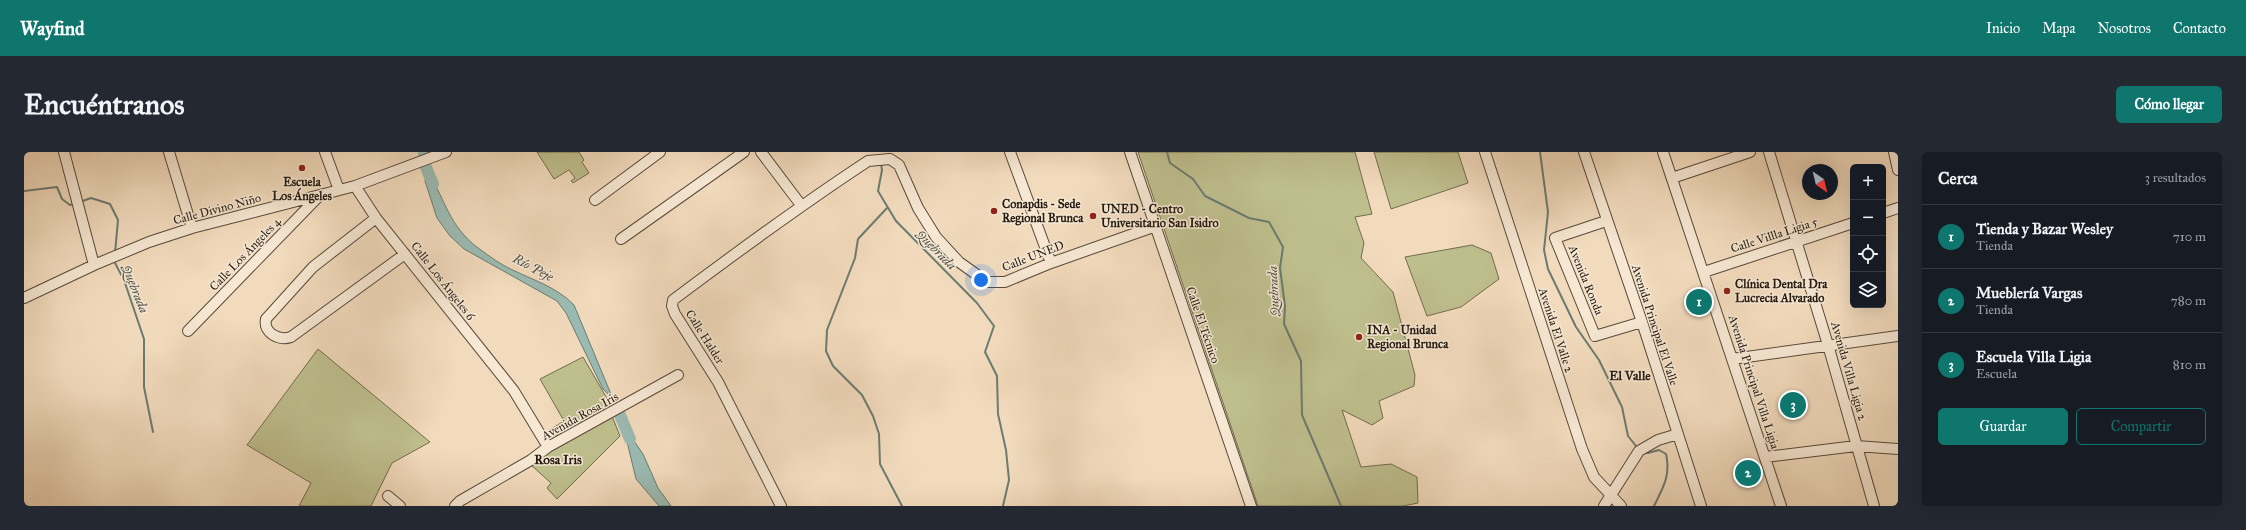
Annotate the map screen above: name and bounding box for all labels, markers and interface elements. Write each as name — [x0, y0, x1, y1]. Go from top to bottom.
text: Wayfind — [20, 17, 85, 40]
text: Inicio — [1986, 20, 2020, 37]
text: Mapa — [2042, 20, 2075, 37]
text: Nosotros — [2097, 20, 2151, 37]
text: Contacto — [2173, 20, 2226, 37]
button: Cómo llegar — [2116, 86, 2222, 123]
text: Encuéntranos — [24, 87, 185, 122]
marker: Escuela Los Ángeles — [297, 163, 307, 173]
north arrow — [1802, 164, 1838, 200]
map controls — [1850, 164, 1886, 308]
button: + — [1850, 164, 1886, 200]
text: Cerca — [1938, 168, 1977, 189]
text: 3 resultados — [2145, 170, 2206, 186]
place label: Escuela Los Ángeles — [272, 175, 332, 204]
street label: Calle Divino Niño — [172, 191, 262, 227]
place label: Conapdis - Sede Regional Brunca — [1002, 197, 1084, 226]
button: − — [1850, 200, 1886, 236]
place label: UNED - Centro Universitario San Isidro — [1101, 202, 1219, 230]
marker: Conapdis - Sede Regional Brunca — [989, 206, 999, 216]
marker: UNED - Centro Universitario San Isidro — [1088, 211, 1098, 221]
street label: Calle Los Ángeles 4 — [206, 214, 284, 294]
street label: Calle Villla Ligia 5 — [1729, 214, 1820, 257]
text: Tienda y Bazar Wesley — [1976, 220, 2113, 238]
water label: Quebrada — [912, 226, 960, 274]
text: 1 — [1948, 229, 1954, 245]
text: 710 m — [2173, 229, 2206, 245]
button: locate — [1850, 236, 1886, 272]
street label: Calle Los Ángeles 6 — [407, 238, 479, 324]
street label: Calle UNED — [1000, 238, 1066, 274]
text: Tienda — [1976, 238, 2013, 254]
street label: Avenida Ronda — [1565, 242, 1607, 318]
water label: Río Peje — [509, 250, 557, 286]
water label: Quebrada — [118, 262, 152, 315]
street label: Avenida Principal El Valle — [1629, 263, 1681, 387]
water label: Quebrada — [1265, 265, 1283, 318]
your location — [971, 270, 991, 290]
button: layers — [1850, 272, 1886, 308]
place label: Clínica Dental Dra Lucrecia Alvarado — [1735, 277, 1828, 305]
text: Mueblería Vargas — [1976, 284, 2082, 302]
street label: Calle El Técnico — [1183, 285, 1223, 365]
street label: Avenida El Valle 2 — [1535, 285, 1576, 374]
marker: Clínica Dental Dra Lucrecia Alvarado — [1722, 286, 1732, 296]
pin: 1 — [1686, 287, 1712, 317]
text: 2 — [1948, 293, 1954, 309]
text: 780 m — [2171, 293, 2206, 309]
text: Tienda — [1976, 302, 2013, 318]
street label: Calle Halder — [683, 307, 727, 367]
street label: Avenida Principal Villa Ligia — [1724, 312, 1783, 452]
street label: Avenida Villa Ligia 2 — [1827, 319, 1870, 422]
place label: INA - Unidad Regional Brunca — [1367, 323, 1449, 352]
marker: INA - Unidad Regional Brunca — [1354, 332, 1364, 342]
text: Escuela Villa Ligia — [1976, 348, 2091, 366]
text: 3 — [1948, 357, 1954, 373]
text: 810 m — [2173, 357, 2206, 373]
text: Escuela — [1976, 366, 2017, 382]
district label: El Valle — [1609, 368, 1651, 384]
street label: Avenida Rosa Iris — [538, 389, 621, 443]
pin: 3 — [1780, 390, 1806, 420]
button: Guardar — [1938, 408, 2068, 445]
button: Compartir — [2076, 408, 2206, 445]
district label: Rosa Iris — [534, 452, 582, 468]
pin: 2 — [1735, 458, 1761, 488]

